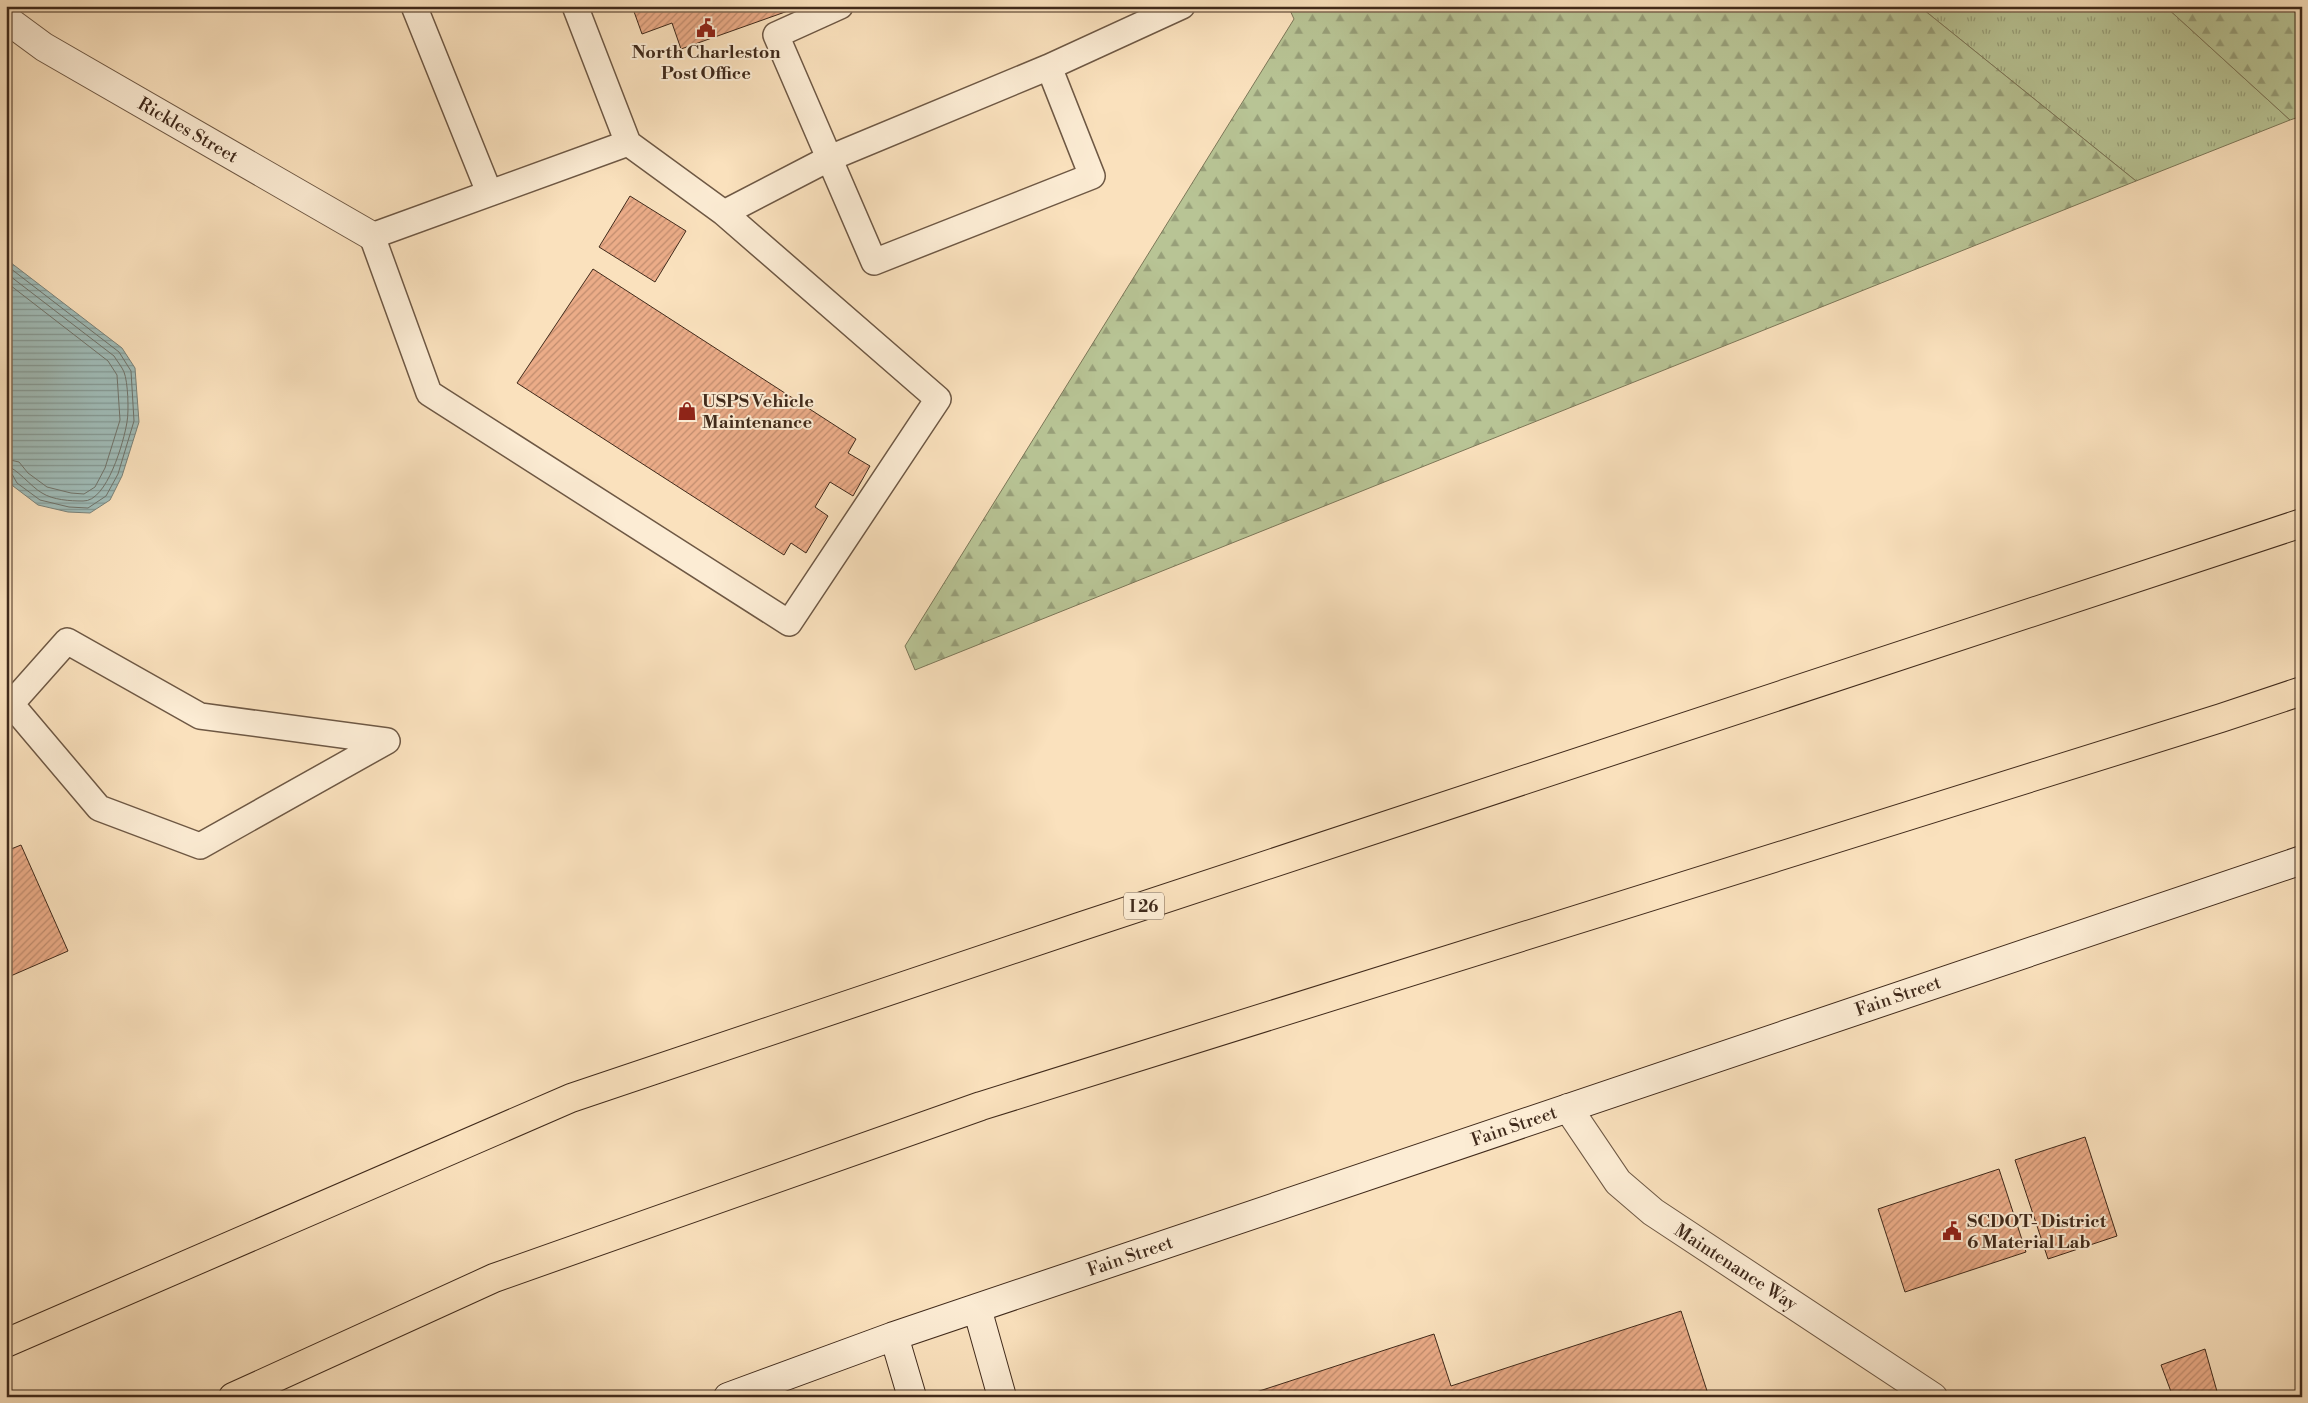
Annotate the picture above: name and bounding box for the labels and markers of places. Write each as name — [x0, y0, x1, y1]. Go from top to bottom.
public building icon: North Charleston Post Office — [695, 17, 717, 39]
place label: North Charleston Post Office — [631, 41, 781, 85]
place label: USPS Vehicle Maintenance — [702, 390, 814, 434]
shop icon: USPS Vehicle Maintenance — [676, 400, 698, 422]
place label: SCDOT- District 6 Material Lab — [1967, 1210, 2107, 1254]
public building icon: SCDOT- District 6 Material Lab — [1941, 1220, 1963, 1242]

